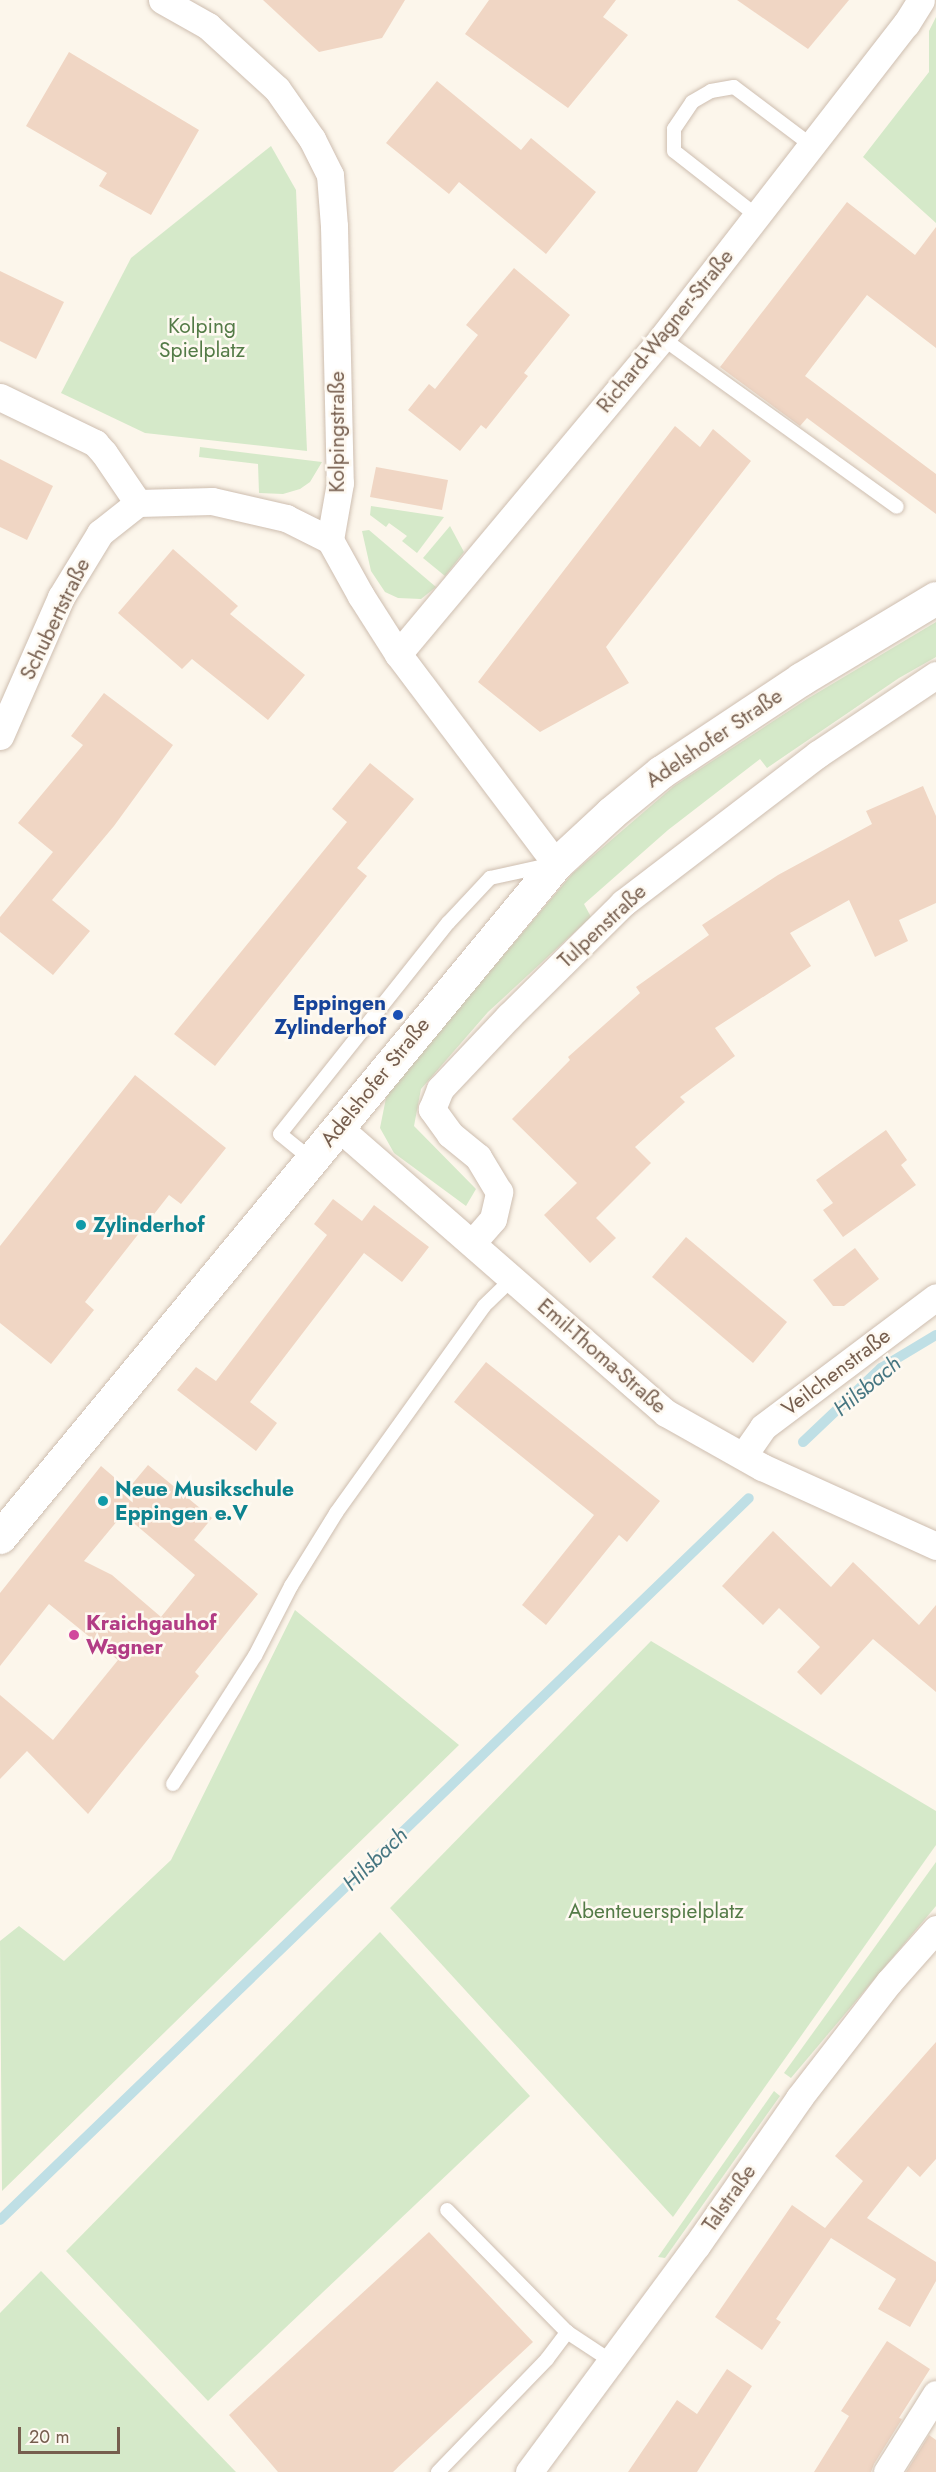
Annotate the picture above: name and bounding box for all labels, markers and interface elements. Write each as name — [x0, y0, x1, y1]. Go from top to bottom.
street label: Richard-Wagner-Straße — [591, 244, 739, 418]
park label: Kolping Spielplatz — [159, 313, 245, 363]
street label: Kolpingstraße — [324, 371, 350, 493]
street label: Schubertstraße — [15, 554, 95, 684]
street label: Adelshofer Straße — [641, 683, 787, 793]
street label: Tulpenstraße — [553, 879, 651, 973]
place label: Eppingen Zylinderhof — [274, 990, 386, 1040]
marker: Eppingen Zylinderhof — [391, 1008, 405, 1022]
street label: Adelshofer Straße — [315, 1012, 435, 1152]
place label: Zylinderhof — [93, 1212, 205, 1238]
marker: Zylinderhof — [74, 1218, 88, 1232]
street label: Emil-Thoma-Straße — [532, 1293, 672, 1419]
street label: Veilchenstraße — [777, 1323, 895, 1421]
water label: Hilsbach — [828, 1350, 906, 1422]
place label: Neue Musikschule Eppingen e.V — [115, 1476, 294, 1526]
marker: Neue Musikschule Eppingen e.V — [96, 1494, 110, 1508]
place label: Kraichgauhof Wagner — [86, 1610, 217, 1660]
marker: Kraichgauhof Wagner — [67, 1628, 81, 1642]
water label: Hilsbach — [337, 1822, 413, 1896]
park label: Abenteuerspielplatz — [568, 1898, 744, 1924]
street label: Talstraße — [697, 2160, 761, 2236]
scale bar — [21, 2415, 123, 2453]
text: 20 m — [29, 2424, 69, 2450]

